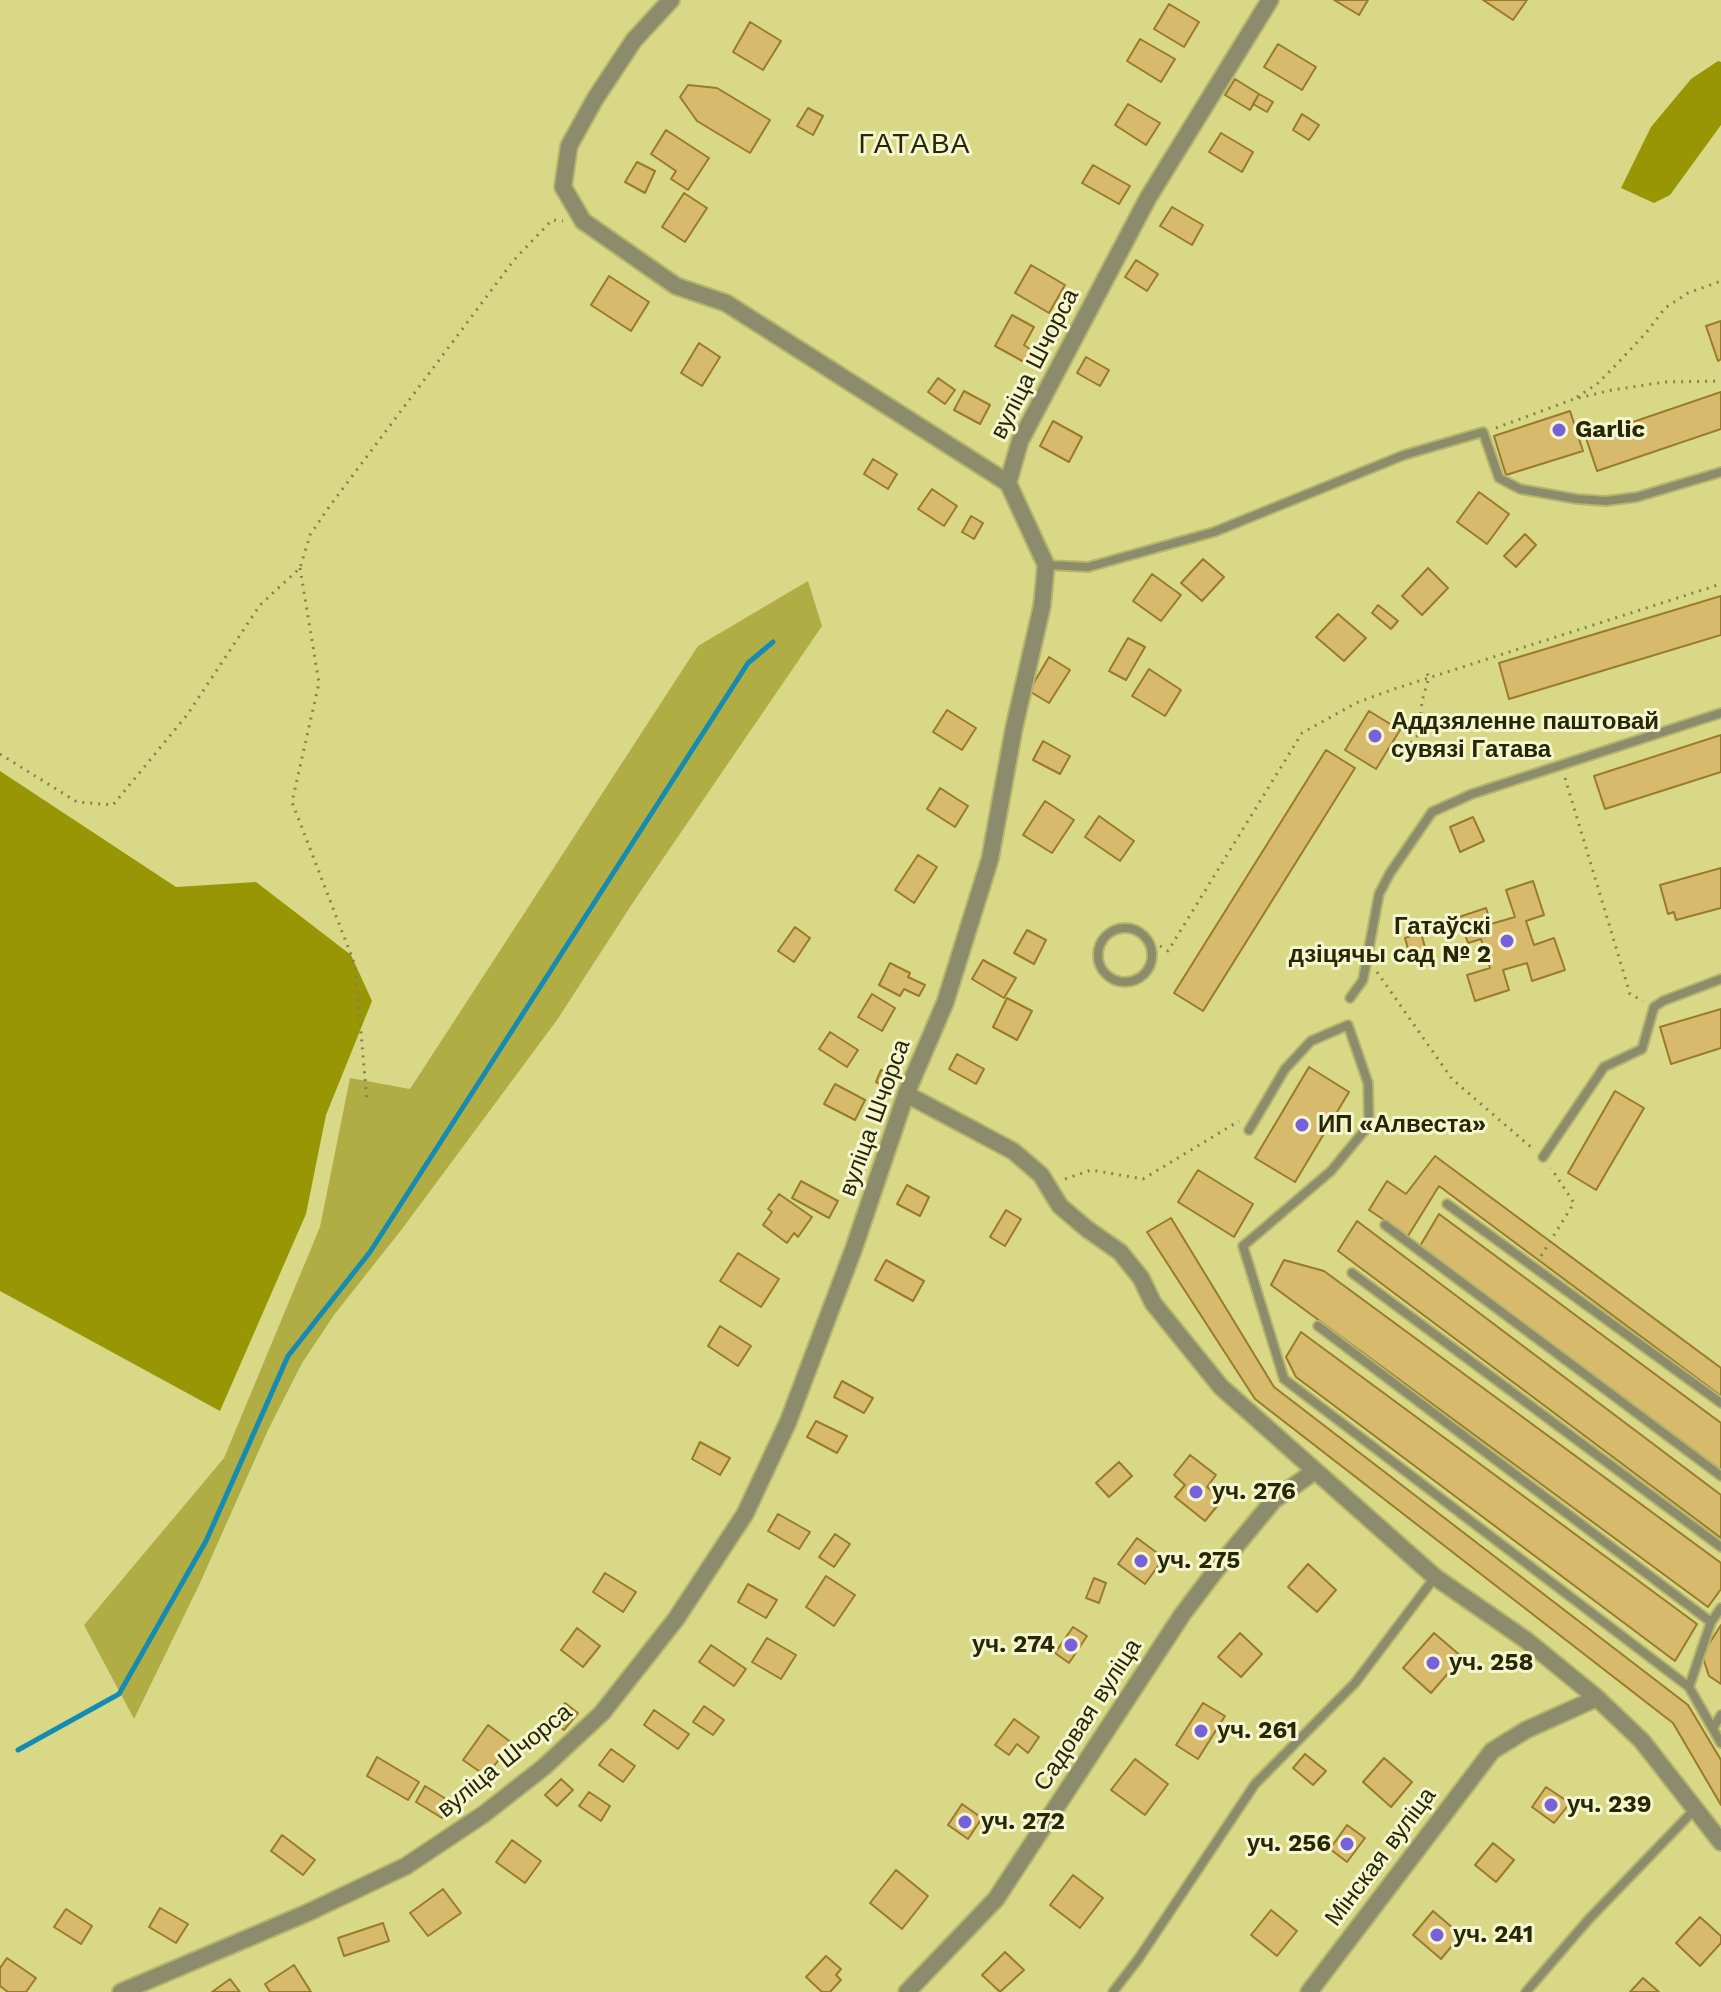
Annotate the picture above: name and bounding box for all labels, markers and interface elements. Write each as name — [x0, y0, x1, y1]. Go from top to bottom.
district label: ГАТАВА — [858, 128, 972, 162]
street label: вуліца Шчорса — [985, 284, 1085, 444]
place label: Garlic — [1575, 416, 1645, 444]
marker: Garlic — [1550, 421, 1568, 439]
place label: Аддзяленне паштовай сувязі Гатава — [1391, 708, 1659, 764]
marker: Аддзяленне паштовай сувязі Гатава — [1366, 727, 1384, 745]
place label: Гатаўскі дзіцячы сад № 2 — [1289, 913, 1491, 969]
marker: Гатаўскі дзіцячы сад № 2 — [1498, 932, 1516, 950]
street label: вуліца Шчорса — [833, 1036, 917, 1200]
place label: ИП «Алвеста» — [1318, 1111, 1486, 1139]
marker: ИП «Алвеста» — [1293, 1116, 1311, 1134]
place label: уч. 276 — [1212, 1478, 1296, 1506]
marker: уч. 276 — [1187, 1483, 1205, 1501]
place label: уч. 275 — [1157, 1547, 1240, 1575]
marker: уч. 275 — [1132, 1552, 1150, 1570]
place label: уч. 274 — [972, 1631, 1055, 1659]
street label: Садовая вуліца — [1028, 1634, 1148, 1796]
marker: уч. 274 — [1062, 1636, 1080, 1654]
place label: уч. 258 — [1449, 1649, 1533, 1677]
marker: уч. 258 — [1424, 1654, 1442, 1672]
street label: вуліца Шчорса — [432, 1698, 578, 1824]
place label: уч. 261 — [1217, 1717, 1297, 1745]
marker: уч. 261 — [1192, 1722, 1210, 1740]
street label: Мінская вуліца — [1319, 1782, 1443, 1932]
place label: уч. 239 — [1567, 1791, 1651, 1819]
marker: уч. 239 — [1542, 1796, 1560, 1814]
place label: уч. 272 — [981, 1808, 1065, 1836]
marker: уч. 272 — [956, 1813, 974, 1831]
place label: уч. 256 — [1247, 1830, 1331, 1858]
marker: уч. 256 — [1338, 1835, 1356, 1853]
place label: уч. 241 — [1453, 1921, 1533, 1949]
marker: уч. 241 — [1428, 1926, 1446, 1944]

